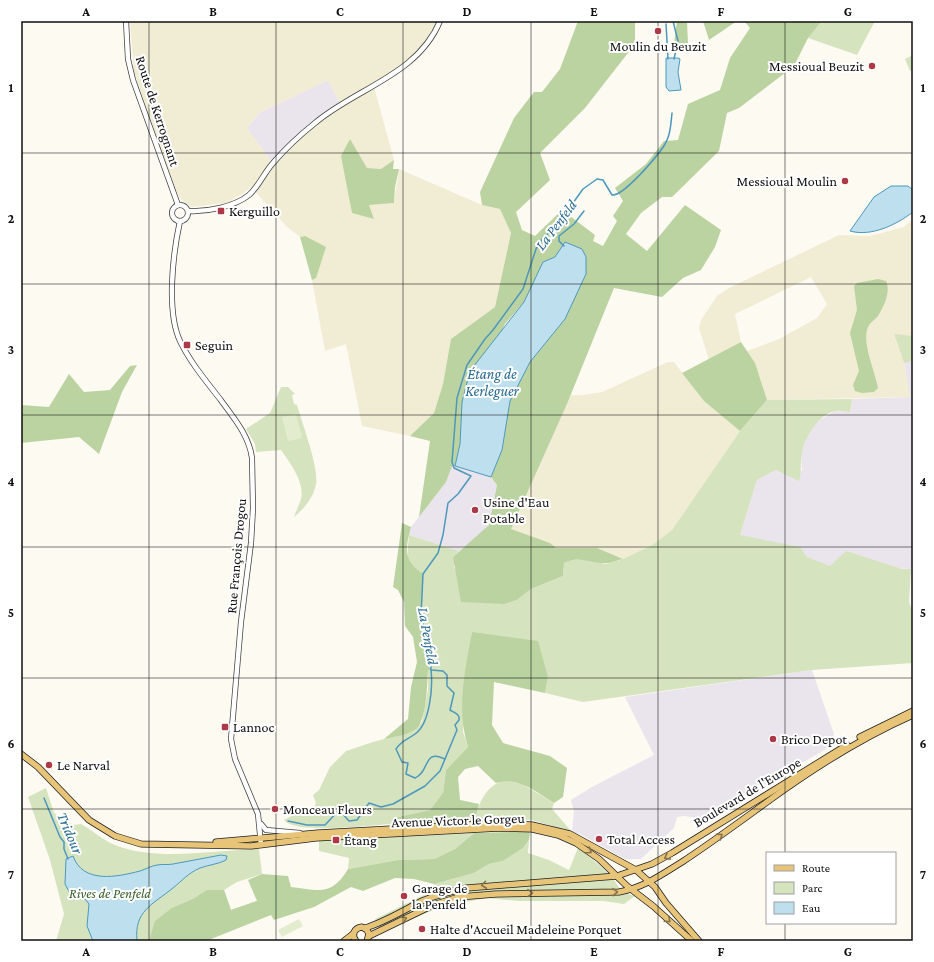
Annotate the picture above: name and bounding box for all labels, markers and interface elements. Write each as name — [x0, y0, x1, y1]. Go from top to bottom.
text: A — [81, 4, 90, 19]
text: B — [209, 4, 217, 19]
text: C — [336, 4, 344, 19]
text: D — [463, 4, 472, 19]
text: E — [590, 4, 598, 19]
text: F — [718, 4, 725, 19]
text: G — [844, 4, 852, 19]
marker: Moulin du Beuzit — [653, 26, 663, 36]
place label: Moulin du Beuzit — [610, 38, 707, 54]
street label: Route de Kerrognant — [133, 54, 183, 168]
place label: Messioual Beuzit — [769, 58, 864, 74]
marker: Messioual Beuzit — [867, 61, 877, 71]
text: 1 — [9, 80, 14, 95]
text: 1 — [921, 80, 926, 95]
place label: Messioual Moulin — [737, 173, 837, 189]
marker: Messioual Moulin — [840, 176, 850, 186]
water label: La Penfeld — [532, 196, 581, 254]
place label: Kerguillo — [229, 203, 280, 219]
marker: Kerguillo — [216, 206, 226, 216]
text: 2 — [8, 211, 15, 226]
text: 2 — [920, 211, 927, 226]
place label: Seguin — [195, 337, 234, 353]
marker: Seguin — [182, 340, 192, 350]
text: 3 — [8, 342, 14, 357]
text: 3 — [920, 342, 926, 357]
water label: Étang de Kerleguer — [465, 366, 520, 400]
text: 4 — [7, 474, 15, 489]
text: 4 — [919, 474, 927, 489]
place label: Usine d'Eau Potable — [483, 494, 550, 526]
street label: Rue François Drogou — [223, 497, 249, 614]
marker: Usine d'Eau Potable — [470, 505, 480, 515]
text: 5 — [8, 605, 14, 620]
text: 5 — [920, 605, 926, 620]
water label: La Penfeld — [414, 606, 441, 667]
place label: Lannoc — [233, 719, 274, 735]
marker: Lannoc — [220, 722, 230, 732]
place label: Brico Depot — [781, 731, 847, 747]
marker: Brico Depot — [768, 734, 778, 744]
text: 6 — [7, 736, 15, 751]
text: 6 — [919, 736, 927, 751]
street label: Boulevard de l'Europe — [690, 754, 804, 830]
place label: Le Narval — [57, 757, 110, 773]
marker: Le Narval — [44, 760, 54, 770]
place label: Monceau Fleurs — [283, 801, 372, 817]
marker: Monceau Fleurs — [270, 804, 280, 814]
water label: Tridour — [54, 810, 86, 857]
street label: Avenue Victor le Gorgeu — [391, 810, 526, 830]
place label: Total Access — [607, 831, 675, 847]
place label: Étang — [344, 832, 377, 848]
marker: Total Access — [594, 834, 604, 844]
one-way arrow — [716, 834, 723, 841]
marker: Étang — [331, 835, 341, 845]
one-way arrow — [584, 846, 591, 853]
one-way arrow — [663, 852, 671, 859]
legend — [766, 852, 896, 924]
text: Route — [802, 861, 830, 875]
text: 7 — [8, 867, 14, 882]
text: 7 — [920, 867, 926, 882]
place label: Garage de la Penfeld — [412, 880, 468, 912]
one-way arrow — [481, 881, 487, 890]
text: Parc — [802, 881, 822, 895]
park label: Rives de Penfeld — [69, 885, 151, 901]
one-way arrow — [612, 887, 618, 896]
one-way arrow — [527, 889, 533, 897]
marker: Garage de la Penfeld — [399, 891, 409, 901]
text: Eau — [802, 901, 821, 915]
one-way arrow — [664, 915, 671, 922]
one-way arrow — [400, 916, 408, 924]
place label: Halte d'Accueil Madeleine Porquet — [430, 921, 622, 937]
marker: Halte d'Accueil Madeleine Porquet — [417, 924, 427, 934]
text: A — [81, 944, 90, 959]
text: B — [209, 944, 217, 959]
text: C — [336, 944, 344, 959]
text: D — [463, 944, 472, 959]
text: E — [590, 944, 598, 959]
text: F — [718, 944, 725, 959]
text: G — [844, 944, 852, 959]

